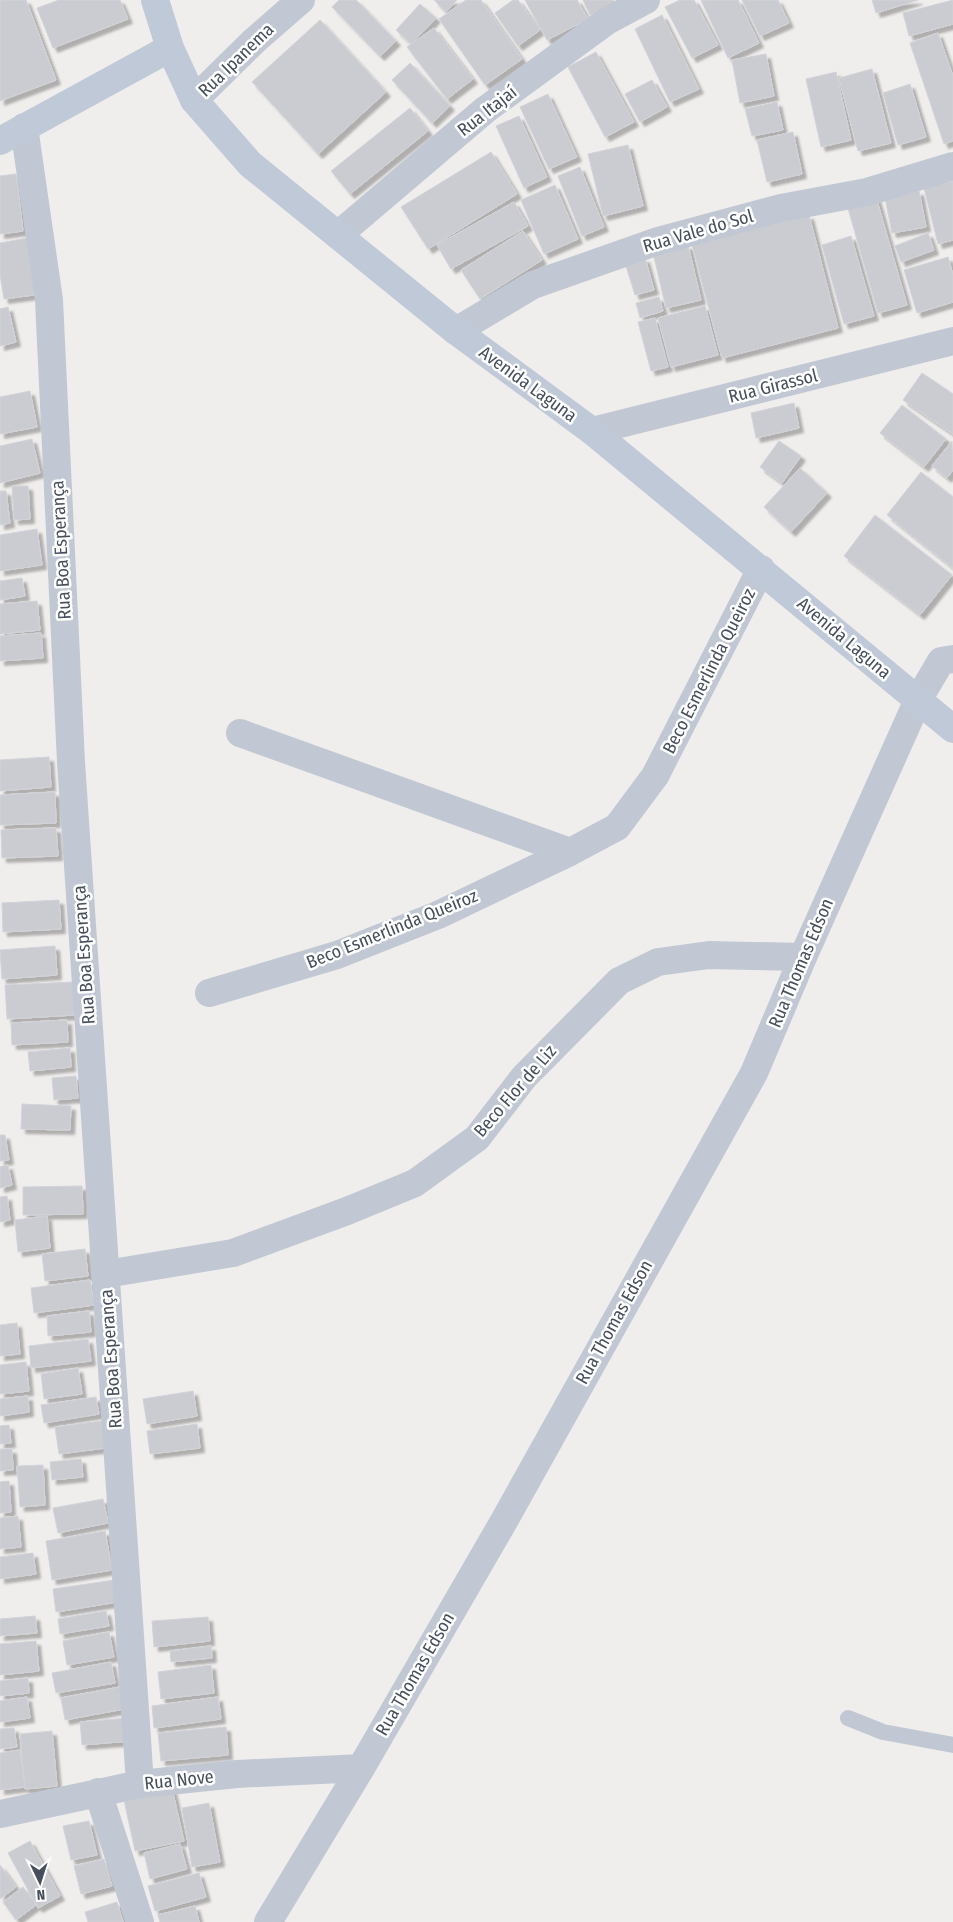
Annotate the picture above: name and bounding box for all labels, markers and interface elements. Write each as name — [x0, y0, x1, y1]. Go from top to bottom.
street label: Rua Ipanema — [194, 19, 278, 101]
street label: Rua Itajaí — [453, 81, 521, 141]
street label: Rua Vale do Sol — [640, 205, 756, 257]
street label: Avenida Laguna — [475, 341, 581, 427]
street label: Rua Girassol — [726, 364, 820, 408]
street label: Rua Boa Esperança — [46, 480, 76, 620]
street label: Beco Esmerlinda Queiroz — [658, 585, 760, 757]
street label: Avenida Laguna — [793, 592, 895, 684]
street label: Rua Boa Esperança — [68, 885, 100, 1025]
street label: Beco Esmerlinda Queiroz — [303, 885, 481, 973]
street label: Rua Thomas Edson — [764, 895, 838, 1031]
street label: Beco Flor de Liz — [469, 1041, 561, 1141]
street label: Rua Thomas Edson — [571, 1256, 657, 1388]
street label: Rua Boa Esperança — [95, 1289, 127, 1429]
street label: Rua Thomas Edson — [371, 1609, 459, 1739]
street label: Rua Nove — [143, 1765, 215, 1795]
north arrow — [15, 1857, 65, 1907]
text: N — [36, 1886, 46, 1903]

